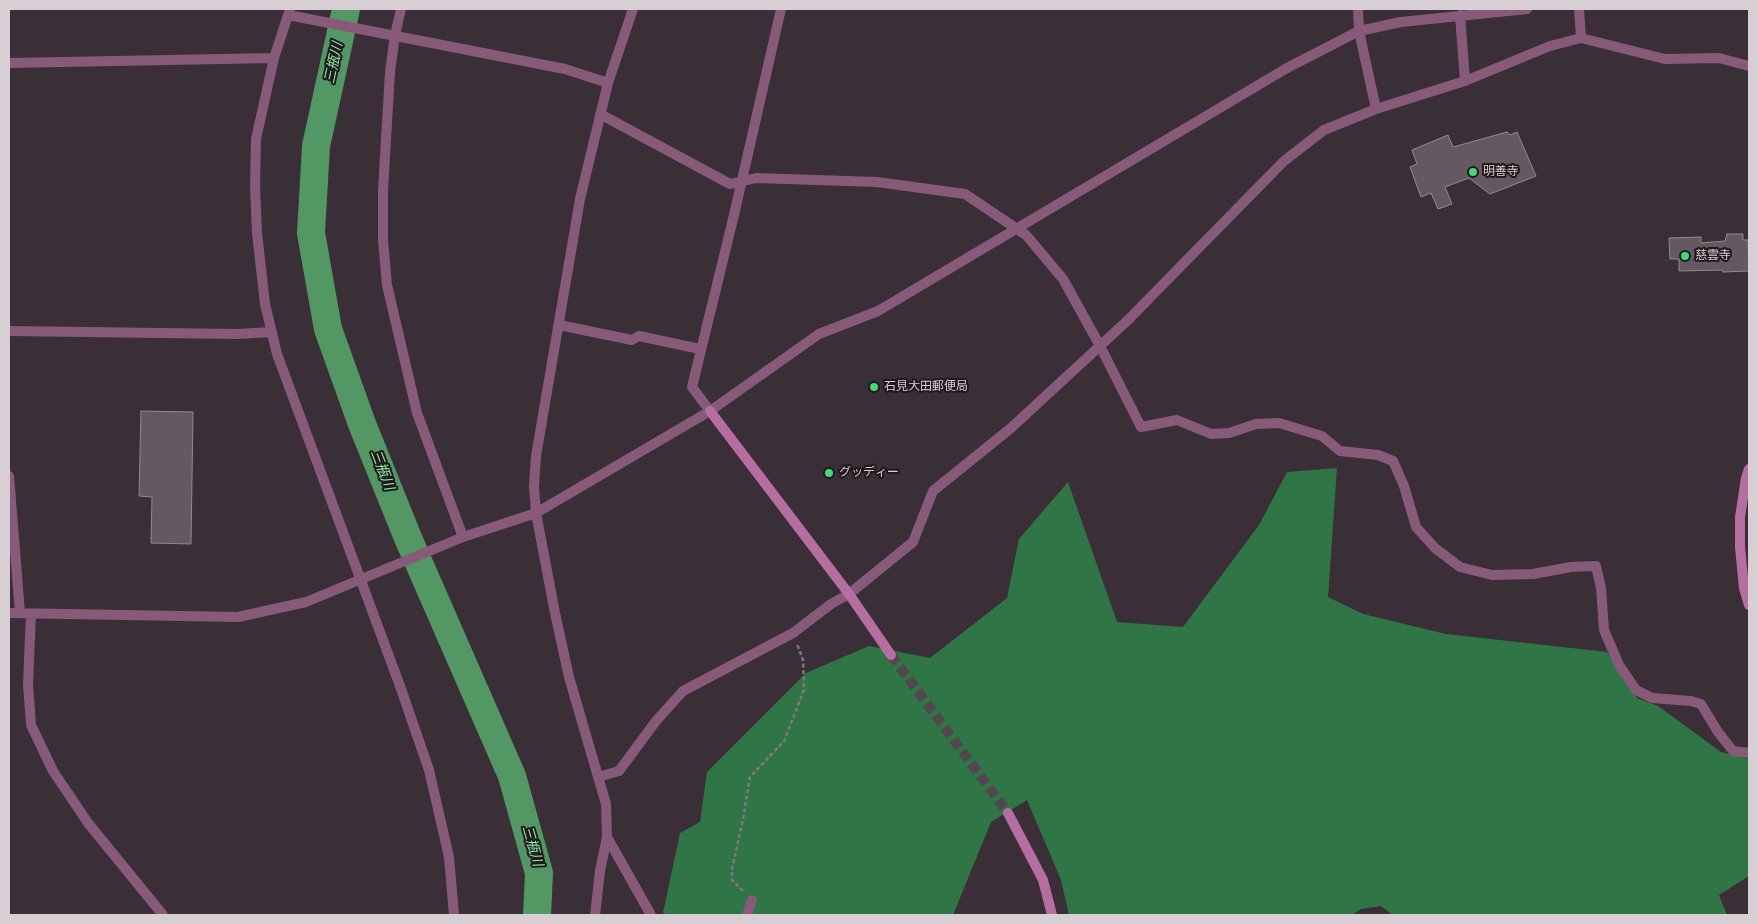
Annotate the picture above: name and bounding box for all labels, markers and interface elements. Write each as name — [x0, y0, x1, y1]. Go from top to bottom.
water label: 三瓶川 — [321, 41, 347, 85]
place label: 明善寺 — [1483, 165, 1519, 179]
marker: 明善寺 — [1467, 166, 1479, 178]
place label: 慈雲寺 — [1695, 249, 1731, 263]
marker: 慈雲寺 — [1679, 250, 1691, 262]
place label: 石見大田郵便局 — [884, 380, 968, 394]
marker: 石見大田郵便局 — [868, 381, 880, 393]
water label: 三瓶川 — [367, 447, 397, 493]
place label: グッディー — [839, 466, 899, 480]
marker: グッディー — [823, 467, 835, 479]
water label: 三瓶川 — [518, 823, 546, 869]

